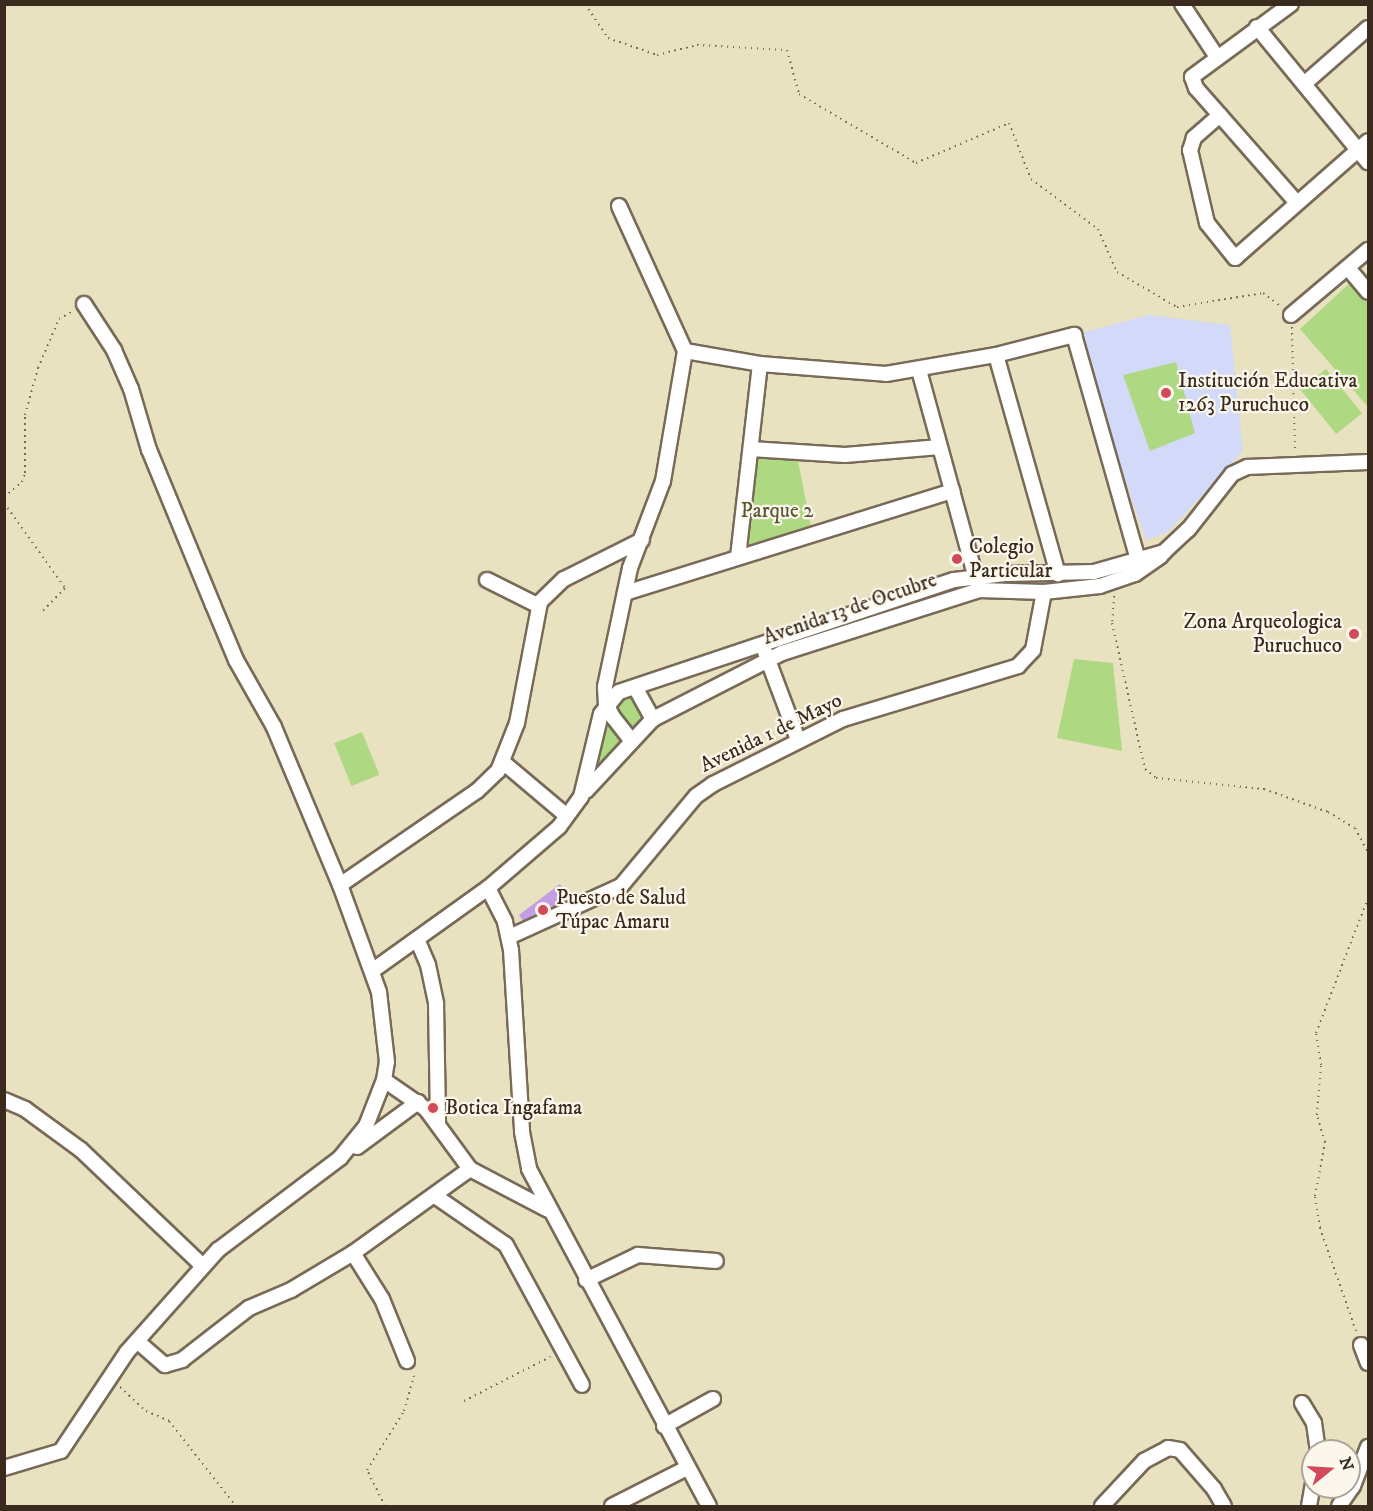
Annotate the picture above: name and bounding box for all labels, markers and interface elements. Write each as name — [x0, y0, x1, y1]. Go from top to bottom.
place label: Institución Educativa 1263 Puruchuco — [1178, 368, 1357, 418]
marker: Institución Educativa 1263 Puruchuco — [1159, 386, 1173, 400]
park label: Parque 2 — [741, 498, 813, 524]
place label: Colegio Particular — [969, 534, 1052, 584]
marker: Colegio Particular — [950, 552, 964, 566]
street label: Avenida 13 de Octubre — [760, 567, 940, 651]
place label: Zona Arqueologica Puruchuco — [1183, 609, 1342, 659]
marker: Zona Arqueologica Puruchuco — [1347, 627, 1361, 641]
street label: Avenida 1 de Mayo — [696, 688, 846, 778]
place label: Puesto de Salud Túpac Amaru — [556, 885, 686, 935]
marker: Puesto de Salud Túpac Amaru — [534, 901, 552, 919]
place label: Botica Ingafama — [445, 1095, 582, 1121]
marker: Botica Ingafama — [426, 1101, 440, 1115]
north arrow — [1301, 1439, 1361, 1499]
text: N — [1335, 1455, 1358, 1473]

